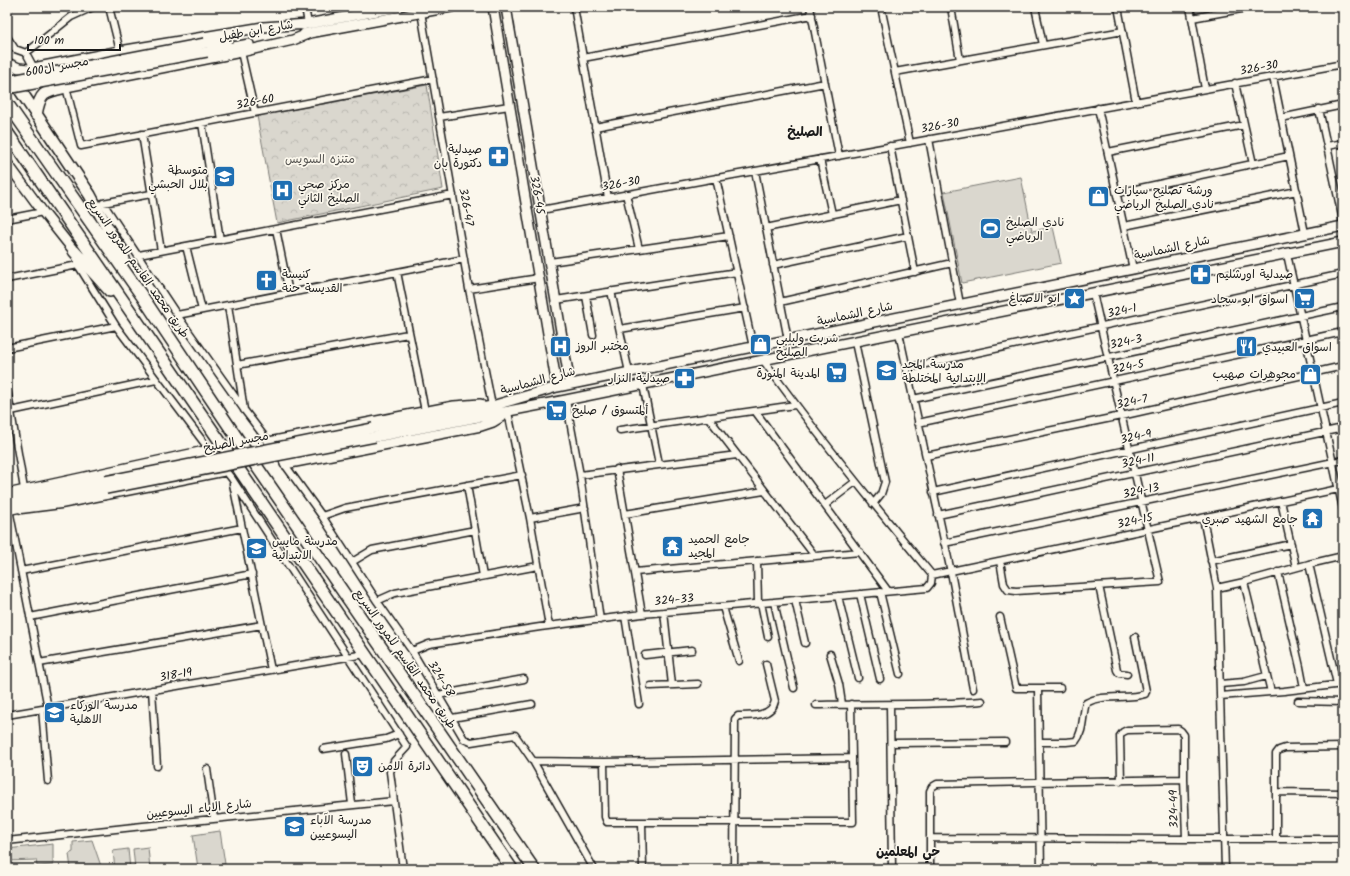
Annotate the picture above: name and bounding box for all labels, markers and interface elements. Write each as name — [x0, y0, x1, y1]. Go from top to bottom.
street label: شارع ابن طفيل — [217, 15, 295, 47]
scale bar — [28, 26, 120, 52]
text: 100 m — [34, 31, 65, 50]
street label: مجسر ال600 — [24, 52, 90, 82]
street label: 326-30 — [1238, 55, 1280, 81]
street label: 326-60 — [234, 89, 276, 115]
street label: 326-30 — [919, 113, 961, 139]
district label: الصليخ — [787, 122, 823, 143]
place label: صيدلية دكتورة بان — [434, 140, 482, 173]
pharmacy icon: صيدلية دكتورة بان — [485, 143, 511, 169]
park label: متنزه السويس — [285, 150, 355, 169]
place label: متوسطة بلال الحبشي — [148, 161, 208, 195]
school or university icon: متوسطة بلال الحبشي — [211, 164, 237, 190]
street label: 326-30 — [600, 171, 642, 197]
street label: 326-45 — [524, 174, 550, 217]
place label: مركز صحي الصليخ الثاني — [298, 175, 360, 209]
hospital icon: مركز صحي الصليخ الثاني — [270, 178, 296, 204]
place label: ورشة تصليح سيارات نادي الصليخ الرياضي — [1114, 181, 1214, 215]
shop icon: ورشة تصليح سيارات نادي الصليخ الرياضي — [1085, 184, 1111, 210]
street label: 326-47 — [453, 187, 479, 228]
street label: طريق محمد القاسم للمرور السريع — [82, 194, 194, 342]
place label: نادي الصليخ الرياضي — [1006, 213, 1064, 247]
sports icon: نادي الصليخ الرياضي — [978, 216, 1004, 242]
street label: شارع الشماسية — [1132, 231, 1212, 265]
pharmacy icon: صيدلية اورشليم — [1188, 261, 1214, 287]
place label: كنيسة القديسة حنة — [282, 265, 342, 298]
place label: صيدلية اورشليم — [1216, 265, 1293, 284]
church icon: كنيسة القديسة حنة — [253, 268, 279, 294]
place icon: ابو الاصباغ — [1062, 285, 1088, 311]
supermarket icon: اسواق ابو سجاد — [1291, 286, 1317, 312]
place label: ابو الاصباغ — [1009, 289, 1060, 308]
place label: اسواق ابو سجاد — [1211, 290, 1288, 309]
street label: شارع الشماسية — [815, 297, 895, 331]
street label: 324-1 — [1105, 299, 1139, 323]
place label: شربت ولبلبي الصليخ — [776, 329, 838, 362]
street label: 324-3 — [1108, 329, 1144, 355]
shop icon: شربت ولبلبي الصليخ — [748, 332, 774, 358]
hospital icon: مختبر الروز — [548, 333, 574, 359]
restaurant icon: اسواق العبيدي — [1234, 334, 1260, 360]
place label: مختبر الروز — [575, 337, 629, 356]
place label: اسواق العبيدي — [1262, 338, 1332, 357]
street label: 324-5 — [1110, 354, 1147, 380]
place label: مدرسة المجد الإبتدائية المختلطة — [902, 355, 986, 388]
school or university icon: مدرسة المجد الإبتدائية المختلطة — [873, 358, 899, 384]
supermarket icon: المدينة المنورة — [823, 360, 849, 386]
shop icon: مجوهرات صهيب — [1298, 361, 1324, 387]
street label: شارع الشماسية — [498, 362, 578, 400]
place label: المدينة المنورة — [756, 364, 820, 383]
pharmacy icon: صيدلية النزار — [672, 365, 698, 391]
place label: مجوهرات صهيب — [1213, 365, 1296, 384]
place label: صيدلية النزار — [608, 369, 670, 388]
street label: 324-7 — [1115, 389, 1150, 415]
supermarket icon: ألمتسوق / صليخ — [544, 397, 570, 423]
place label: ألمتسوق / صليخ — [572, 401, 648, 420]
street label: 324-9 — [1118, 424, 1154, 450]
street label: مجسر الصليخ — [202, 426, 270, 458]
street label: 324-11 — [1120, 448, 1157, 474]
street label: 324-13 — [1121, 478, 1161, 504]
temple icon: جامع الشهيد صبري — [1300, 506, 1326, 532]
street label: 324-15 — [1115, 508, 1156, 534]
place label: جامع الشهيد صبري — [1202, 510, 1298, 529]
place label: جامع الحميد المجيد — [688, 530, 750, 563]
place label: مدرسة مايس الابتدائية — [272, 532, 338, 565]
temple icon: جامع الحميد المجيد — [660, 533, 686, 559]
school or university icon: مدرسة مايس الابتدائية — [244, 535, 270, 561]
street label: طريق محمد القاسم للمرور السريع — [349, 585, 461, 733]
street label: 324-33 — [653, 589, 695, 611]
street label: 324-58 — [423, 657, 460, 702]
street label: 318-19 — [158, 663, 194, 687]
place label: مدرسة الوركاء الاهلية — [70, 696, 138, 729]
school or university icon: مدرسة الوركاء الاهلية — [42, 699, 68, 725]
theatre icon: دائرة الامن — [350, 753, 376, 779]
place label: دائرة الامن — [378, 757, 431, 776]
street label: 324-49 — [1164, 789, 1184, 828]
street label: شارع الاباء اليسوعيين — [145, 794, 253, 824]
place label: مدرسة الآباء اليسوعيين — [310, 811, 372, 844]
school or university icon: مدرسة الآباء اليسوعيين — [281, 814, 307, 840]
district label: حي المعلمين — [876, 842, 941, 864]

